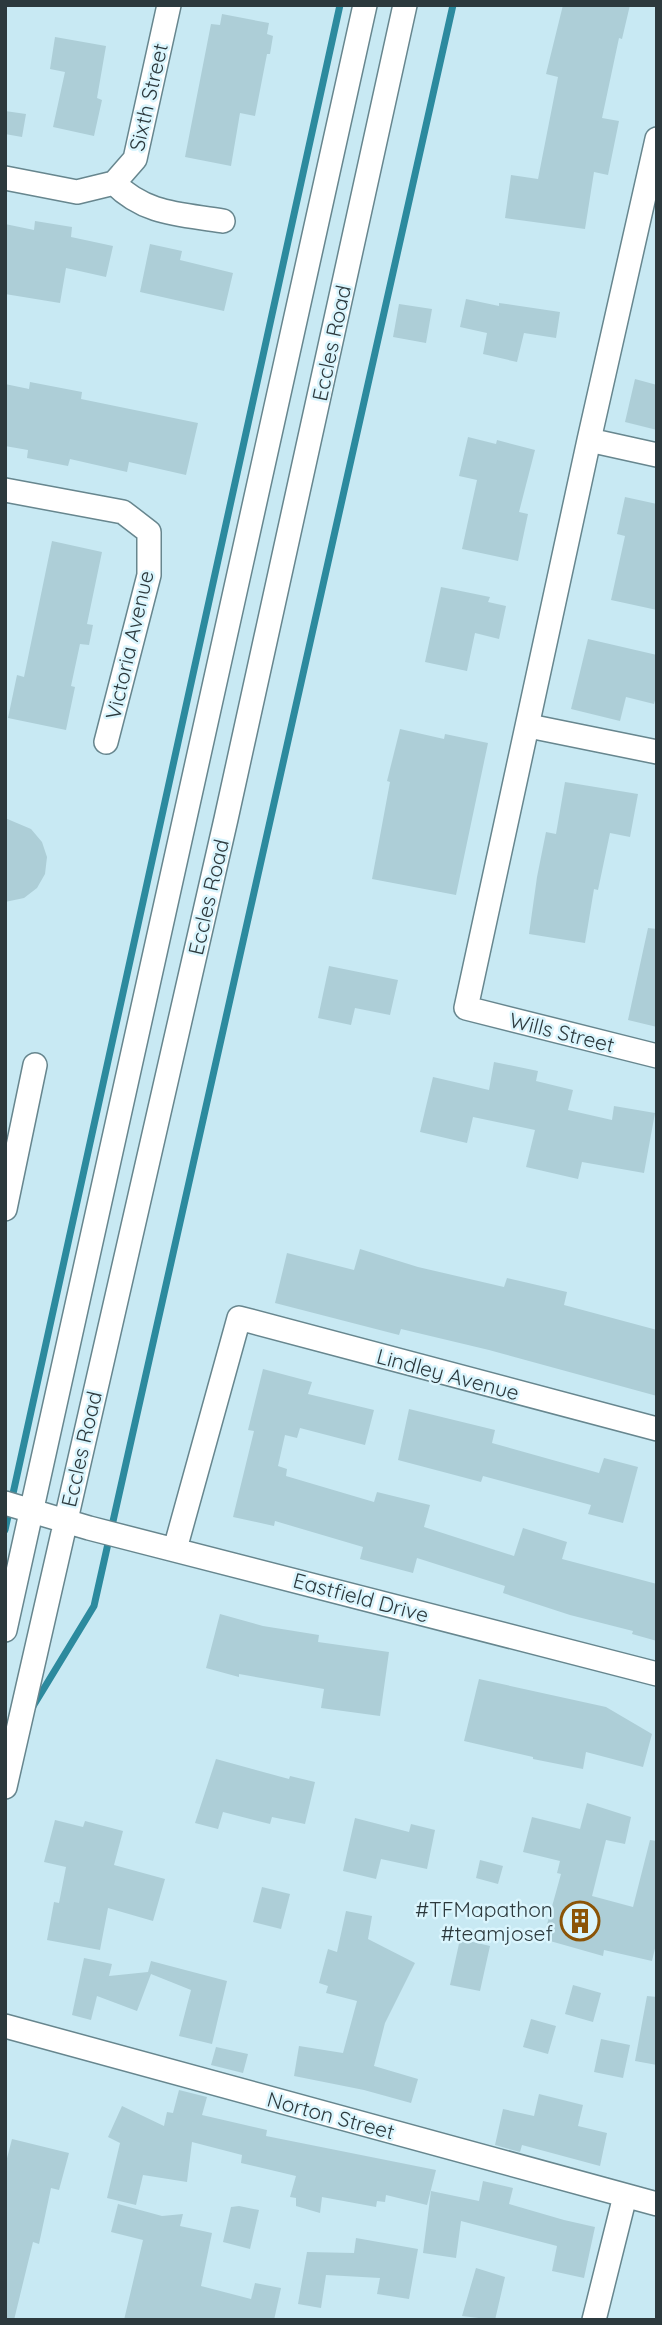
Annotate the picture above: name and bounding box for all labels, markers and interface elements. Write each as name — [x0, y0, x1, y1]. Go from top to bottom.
street label: Sixth Street — [123, 41, 173, 153]
street label: Eccles Road — [306, 283, 356, 403]
street label: Victoria Avenue — [99, 568, 159, 722]
street label: Eccles Road — [182, 837, 234, 957]
street label: Wills Street — [507, 1006, 617, 1058]
street label: Lindley Avenue — [374, 1342, 522, 1406]
street label: Eccles Road — [55, 1389, 107, 1509]
street label: Eastfield Drive — [290, 1566, 432, 1628]
place label: #TFMapathon #teamjosef — [415, 1896, 553, 1946]
building icon: #TFMapathon #teamjosef — [559, 1900, 601, 1942]
street label: Norton Street — [264, 2085, 398, 2145]

